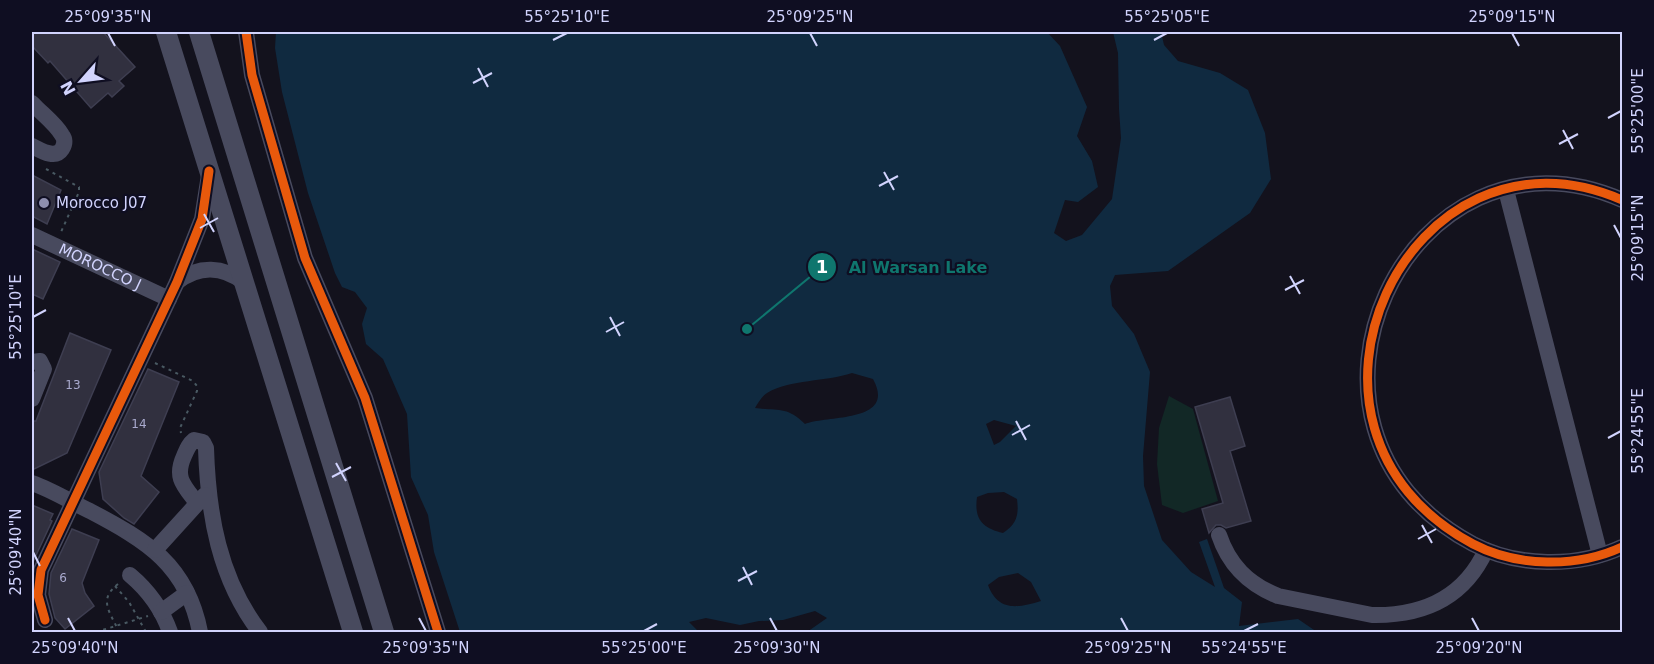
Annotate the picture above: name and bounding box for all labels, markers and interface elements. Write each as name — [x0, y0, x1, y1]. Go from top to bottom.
text: 25°09'35"N — [64, 8, 152, 26]
text: 55°25'10"E — [524, 8, 610, 26]
text: 25°09'25"N — [766, 8, 854, 26]
text: 55°25'05"E — [1124, 8, 1210, 26]
text: 25°09'15"N — [1468, 8, 1556, 26]
north arrow — [51, 51, 111, 111]
text: 55°25'00"E — [1629, 68, 1647, 154]
text: N — [57, 77, 80, 98]
place label: Morocco J07 — [56, 194, 147, 212]
text: 25°09'15"N — [1629, 194, 1647, 282]
marker: Morocco J07 — [37, 196, 51, 210]
street label: MOROCCO J — [56, 240, 144, 294]
callout: Al Warsan Lake — [807, 250, 999, 284]
text: 1 — [816, 256, 828, 277]
text: Al Warsan Lake — [849, 258, 987, 277]
text: 55°25'10"E — [7, 274, 25, 360]
house number: 13 — [65, 378, 81, 392]
text: 55°24'55"E — [1629, 388, 1647, 474]
house number: 14 — [131, 417, 147, 431]
text: 25°09'40"N — [7, 508, 25, 596]
house number: 6 — [59, 571, 67, 585]
text: 25°09'40"N — [31, 639, 119, 657]
text: 25°09'35"N — [382, 639, 470, 657]
text: 55°25'00"E — [601, 639, 687, 657]
text: 25°09'30"N — [733, 639, 821, 657]
text: 25°09'25"N — [1084, 639, 1172, 657]
text: 55°24'55"E — [1201, 639, 1287, 657]
text: 25°09'20"N — [1435, 639, 1523, 657]

